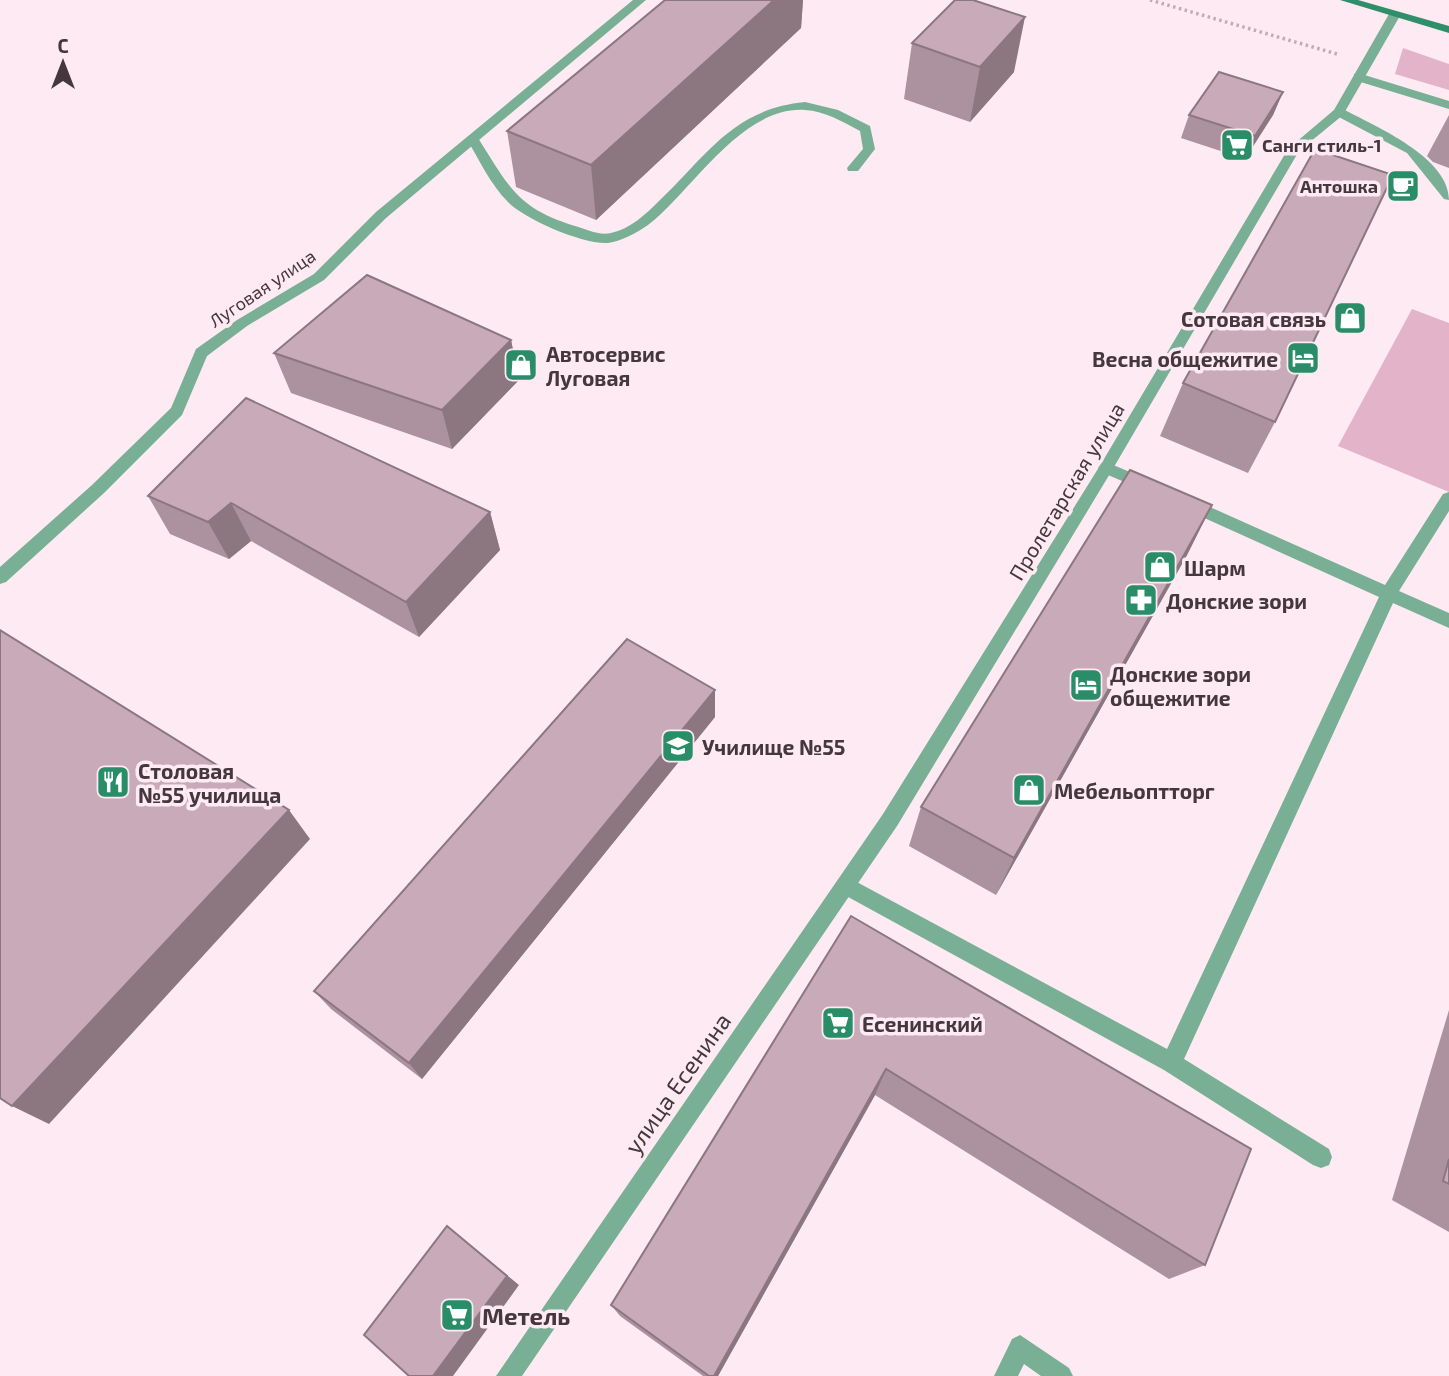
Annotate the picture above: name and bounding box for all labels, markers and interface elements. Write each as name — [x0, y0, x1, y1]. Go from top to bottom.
north arrow — [28, 28, 98, 98]
text: С — [57, 34, 69, 57]
supermarket icon: Санги стиль-1 — [1218, 126, 1256, 164]
place label: Санги стиль-1 — [1262, 134, 1382, 156]
cafe icon: Антошка — [1384, 167, 1422, 205]
place label: Антошка — [1300, 175, 1378, 197]
street label: Луговая улица — [205, 244, 319, 332]
shop icon: Сотовая связь — [1331, 299, 1369, 337]
place label: Сотовая связь — [1181, 306, 1326, 331]
hotel icon: Весна общежитие — [1284, 339, 1322, 377]
place label: Автосервис Луговая — [546, 341, 666, 390]
shop icon: Автосервис Луговая — [502, 346, 540, 384]
place label: Весна общежитие — [1092, 346, 1278, 371]
street label: Пролетарская улица — [1003, 398, 1130, 585]
shop icon: Шарм — [1141, 548, 1179, 586]
place label: Шарм — [1184, 555, 1246, 580]
pharmacy icon: Донские зори — [1122, 581, 1160, 619]
place label: Донские зори — [1166, 588, 1307, 613]
place label: Донские зори общежитие — [1110, 661, 1251, 710]
hotel icon: Донские зори общежитие — [1067, 666, 1105, 704]
school or university icon: Училище №55 — [659, 727, 697, 765]
place label: Училище №55 — [702, 734, 845, 759]
place label: Столовая №55 училища — [138, 758, 281, 807]
restaurant icon: Столовая №55 училища — [94, 763, 132, 801]
shop icon: Мебельоптторг — [1010, 771, 1048, 809]
place label: Мебельоптторг — [1054, 778, 1215, 803]
supermarket icon: Есенинский — [819, 1004, 857, 1042]
street label: улица Есенина — [618, 1007, 737, 1160]
place label: Есенинский — [862, 1011, 983, 1036]
supermarket icon: Метель — [438, 1296, 476, 1334]
place label: Метель — [482, 1301, 570, 1330]

